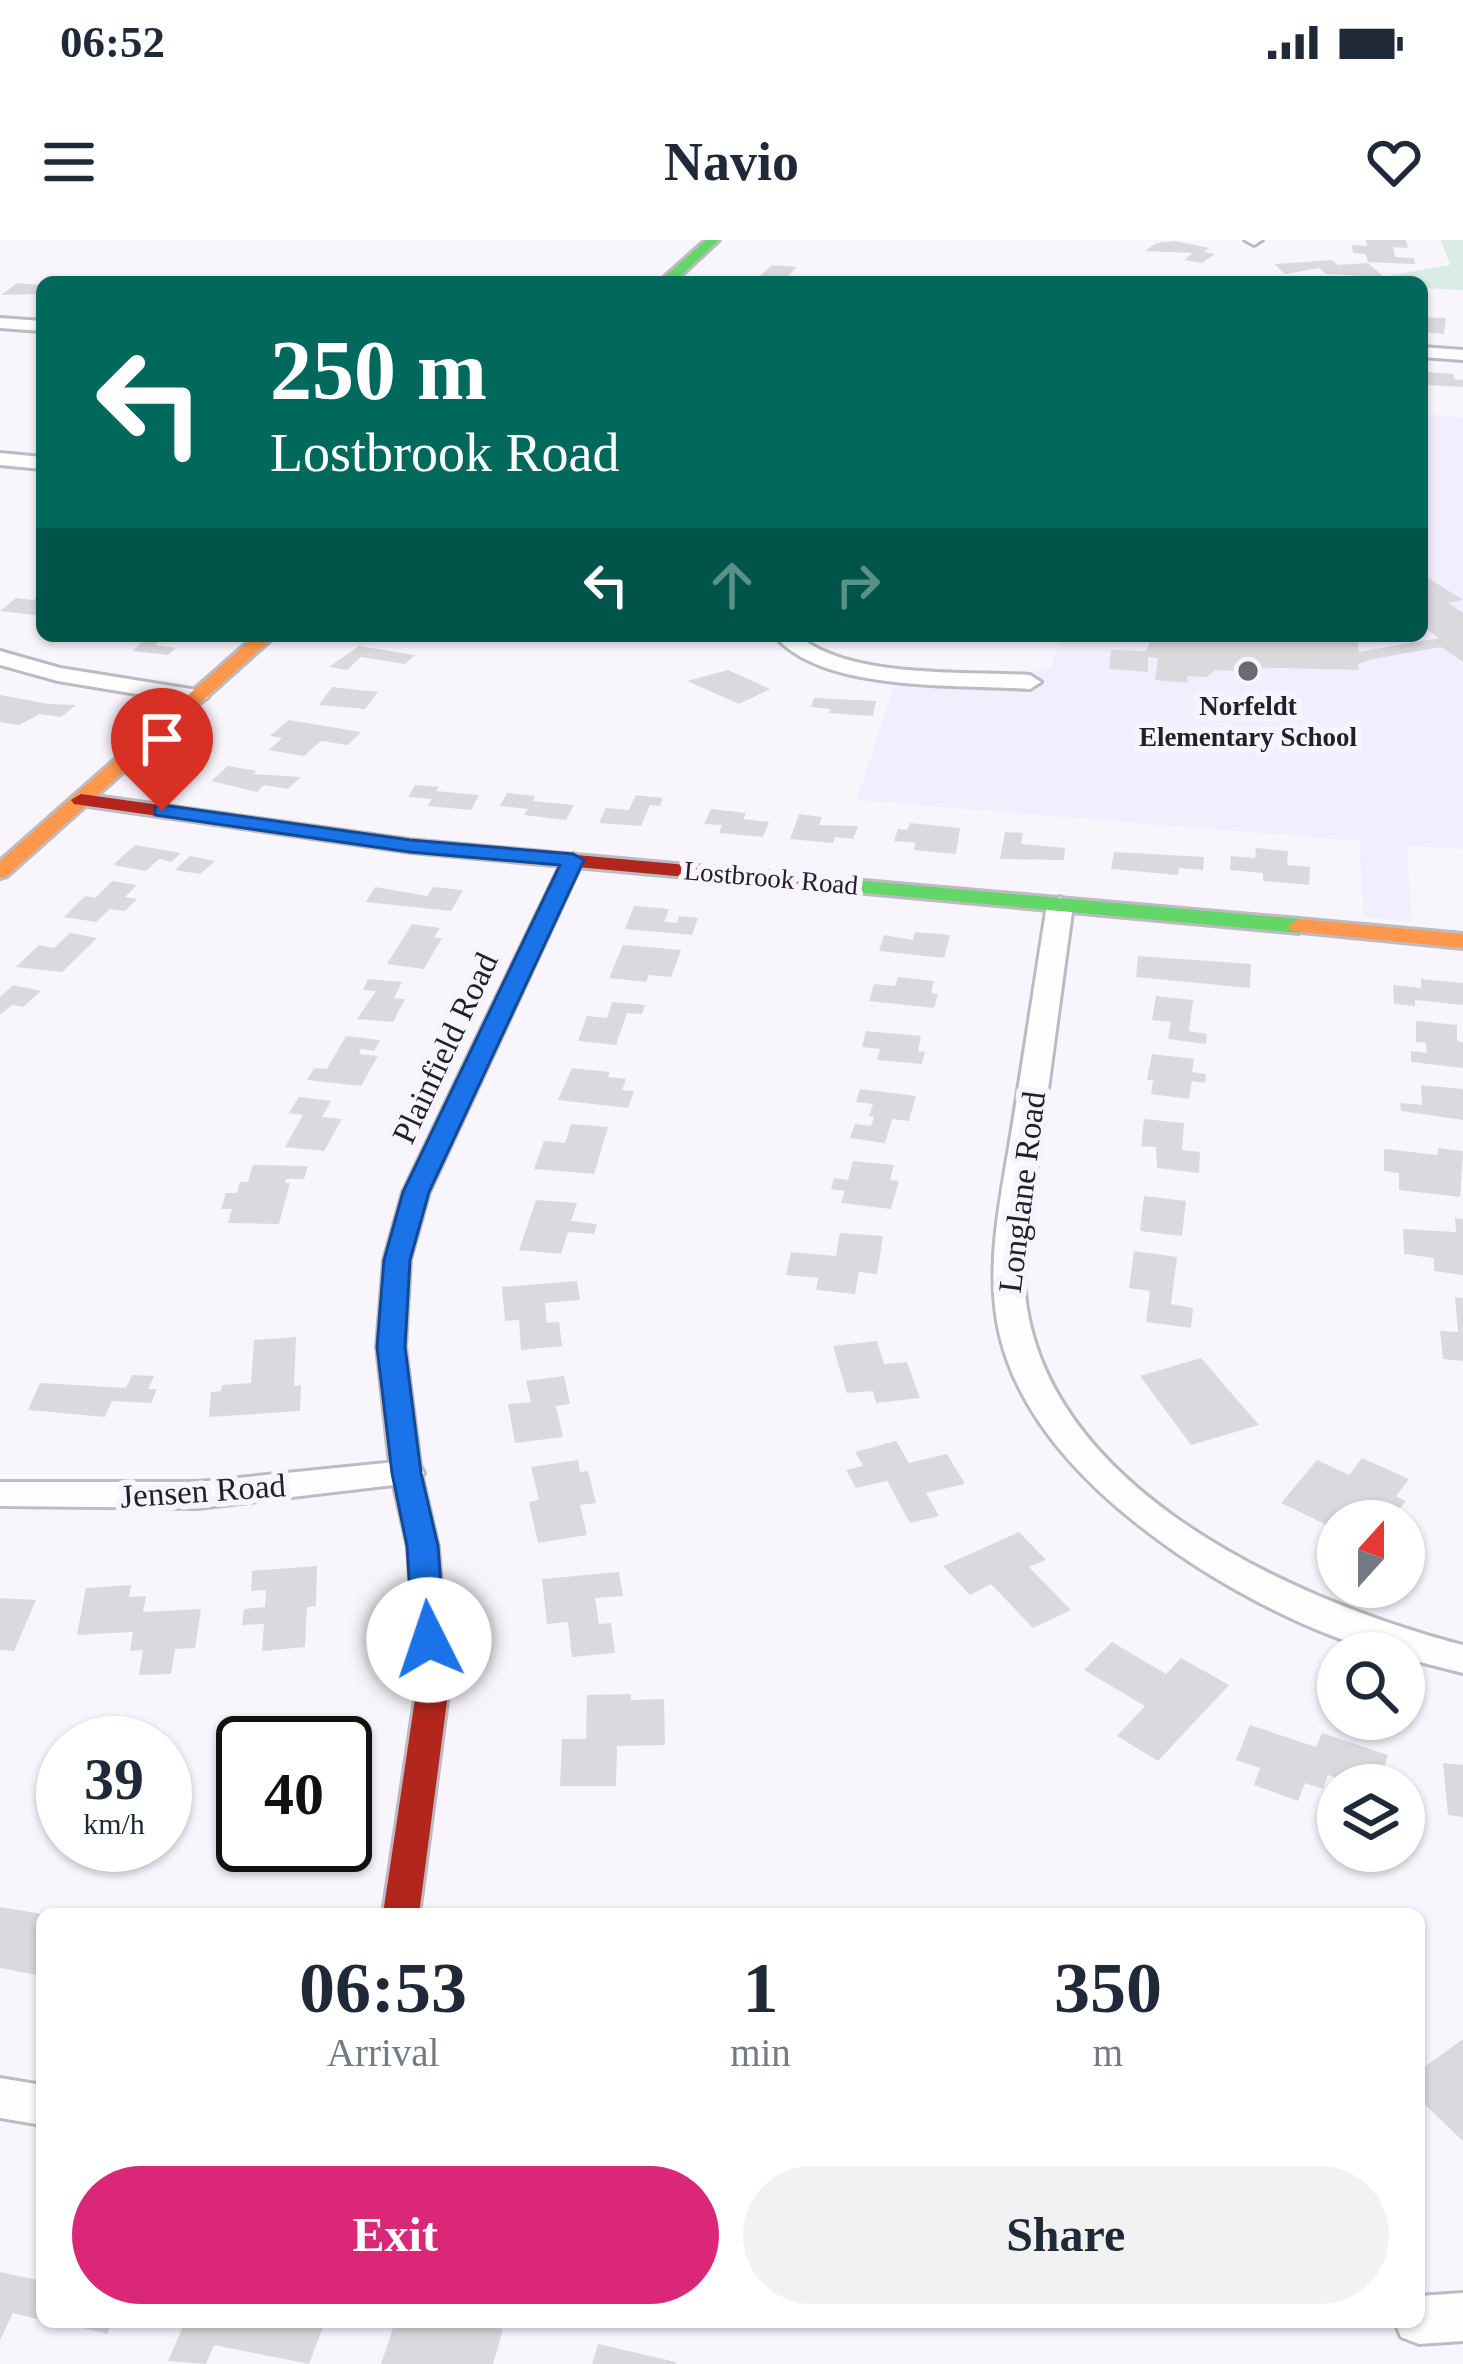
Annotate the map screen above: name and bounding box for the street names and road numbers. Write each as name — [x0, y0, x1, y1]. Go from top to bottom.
street label: Lostbrook Road — [683, 855, 860, 901]
street label: Plainfield Road — [385, 946, 505, 1149]
street label: Longlane Road — [992, 1089, 1052, 1295]
street label: Jensen Road — [119, 1467, 287, 1515]

